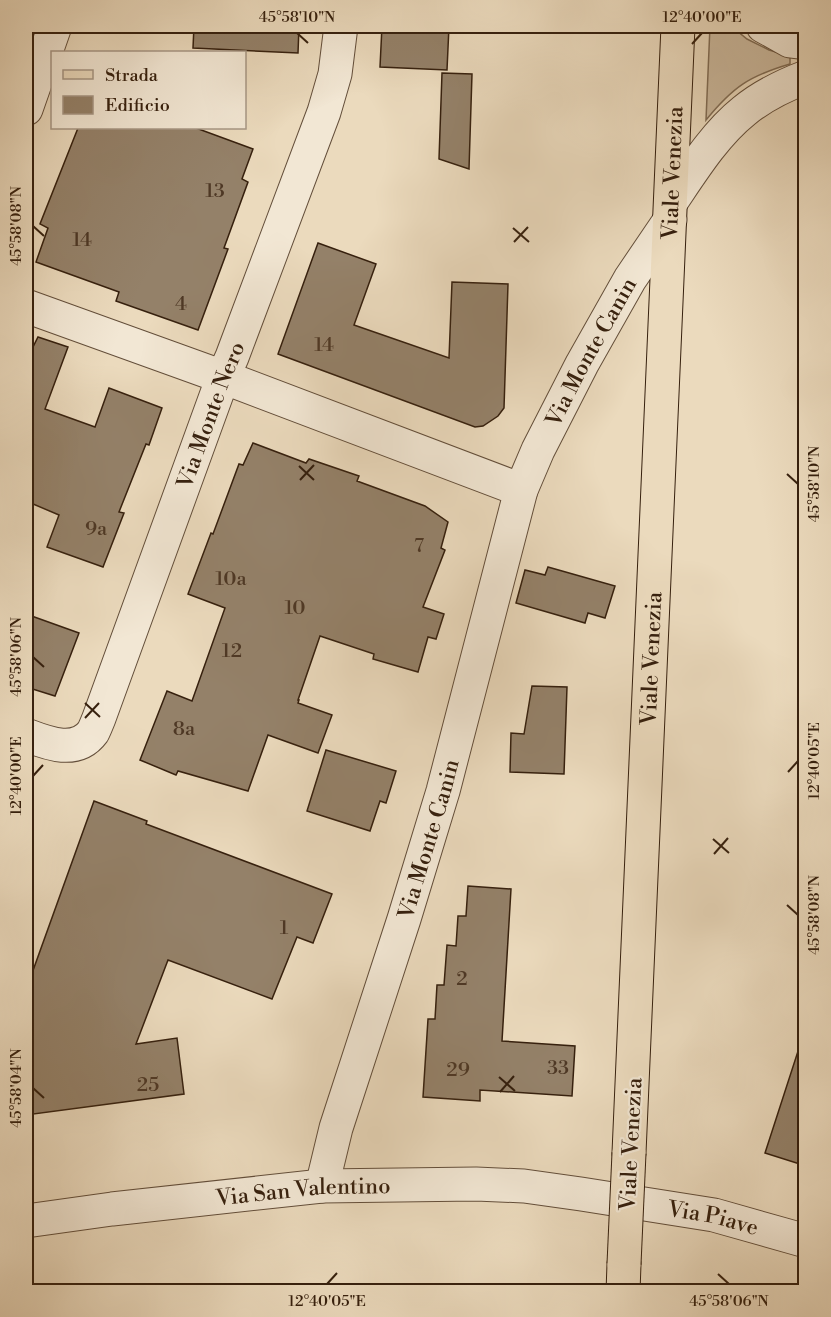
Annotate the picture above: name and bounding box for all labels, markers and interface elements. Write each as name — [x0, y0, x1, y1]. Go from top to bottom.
text: 45°58'10"N — [259, 8, 335, 27]
text: 12°40'00"E — [662, 8, 742, 27]
legend — [51, 51, 246, 129]
text: Strada — [105, 64, 159, 87]
text: Edificio — [105, 94, 170, 117]
street label: Viale Venezia — [657, 105, 690, 241]
house number: 13 — [205, 179, 225, 204]
text: 45°58'08"N — [7, 186, 26, 266]
house number: 14 — [72, 228, 92, 253]
street label: Via Monte Canin — [540, 273, 643, 432]
house number: 4 — [175, 292, 187, 317]
house number: 14 — [314, 333, 334, 358]
street label: Via Monte Nero — [171, 338, 251, 493]
text: 45°58'10"N — [805, 446, 824, 522]
house number: 9a — [85, 517, 108, 542]
house number: 7 — [414, 534, 424, 559]
house number: 10a — [215, 567, 248, 592]
street label: Viale Venezia — [636, 591, 668, 727]
house number: 10 — [284, 596, 306, 621]
text: 45°58'06"N — [7, 617, 26, 697]
house number: 12 — [222, 639, 242, 664]
house number: 8a — [173, 717, 196, 742]
text: 12°40'05"E — [805, 722, 824, 800]
text: 12°40'00"E — [7, 736, 26, 816]
street label: Via Monte Canin — [392, 757, 466, 924]
text: 45°58'08"N — [805, 875, 824, 955]
house number: 1 — [280, 916, 289, 941]
house number: 2 — [456, 967, 468, 992]
text: 45°58'04"N — [7, 1048, 26, 1128]
house number: 33 — [547, 1056, 569, 1081]
house number: 29 — [446, 1058, 470, 1083]
house number: 25 — [137, 1073, 159, 1098]
street label: Viale Venezia — [614, 1076, 649, 1212]
street label: Via San Valentino — [214, 1173, 391, 1213]
street label: Via Piave — [665, 1196, 761, 1242]
text: 12°40'05"E — [288, 1292, 366, 1311]
text: 45°58'06"N — [689, 1292, 769, 1311]

